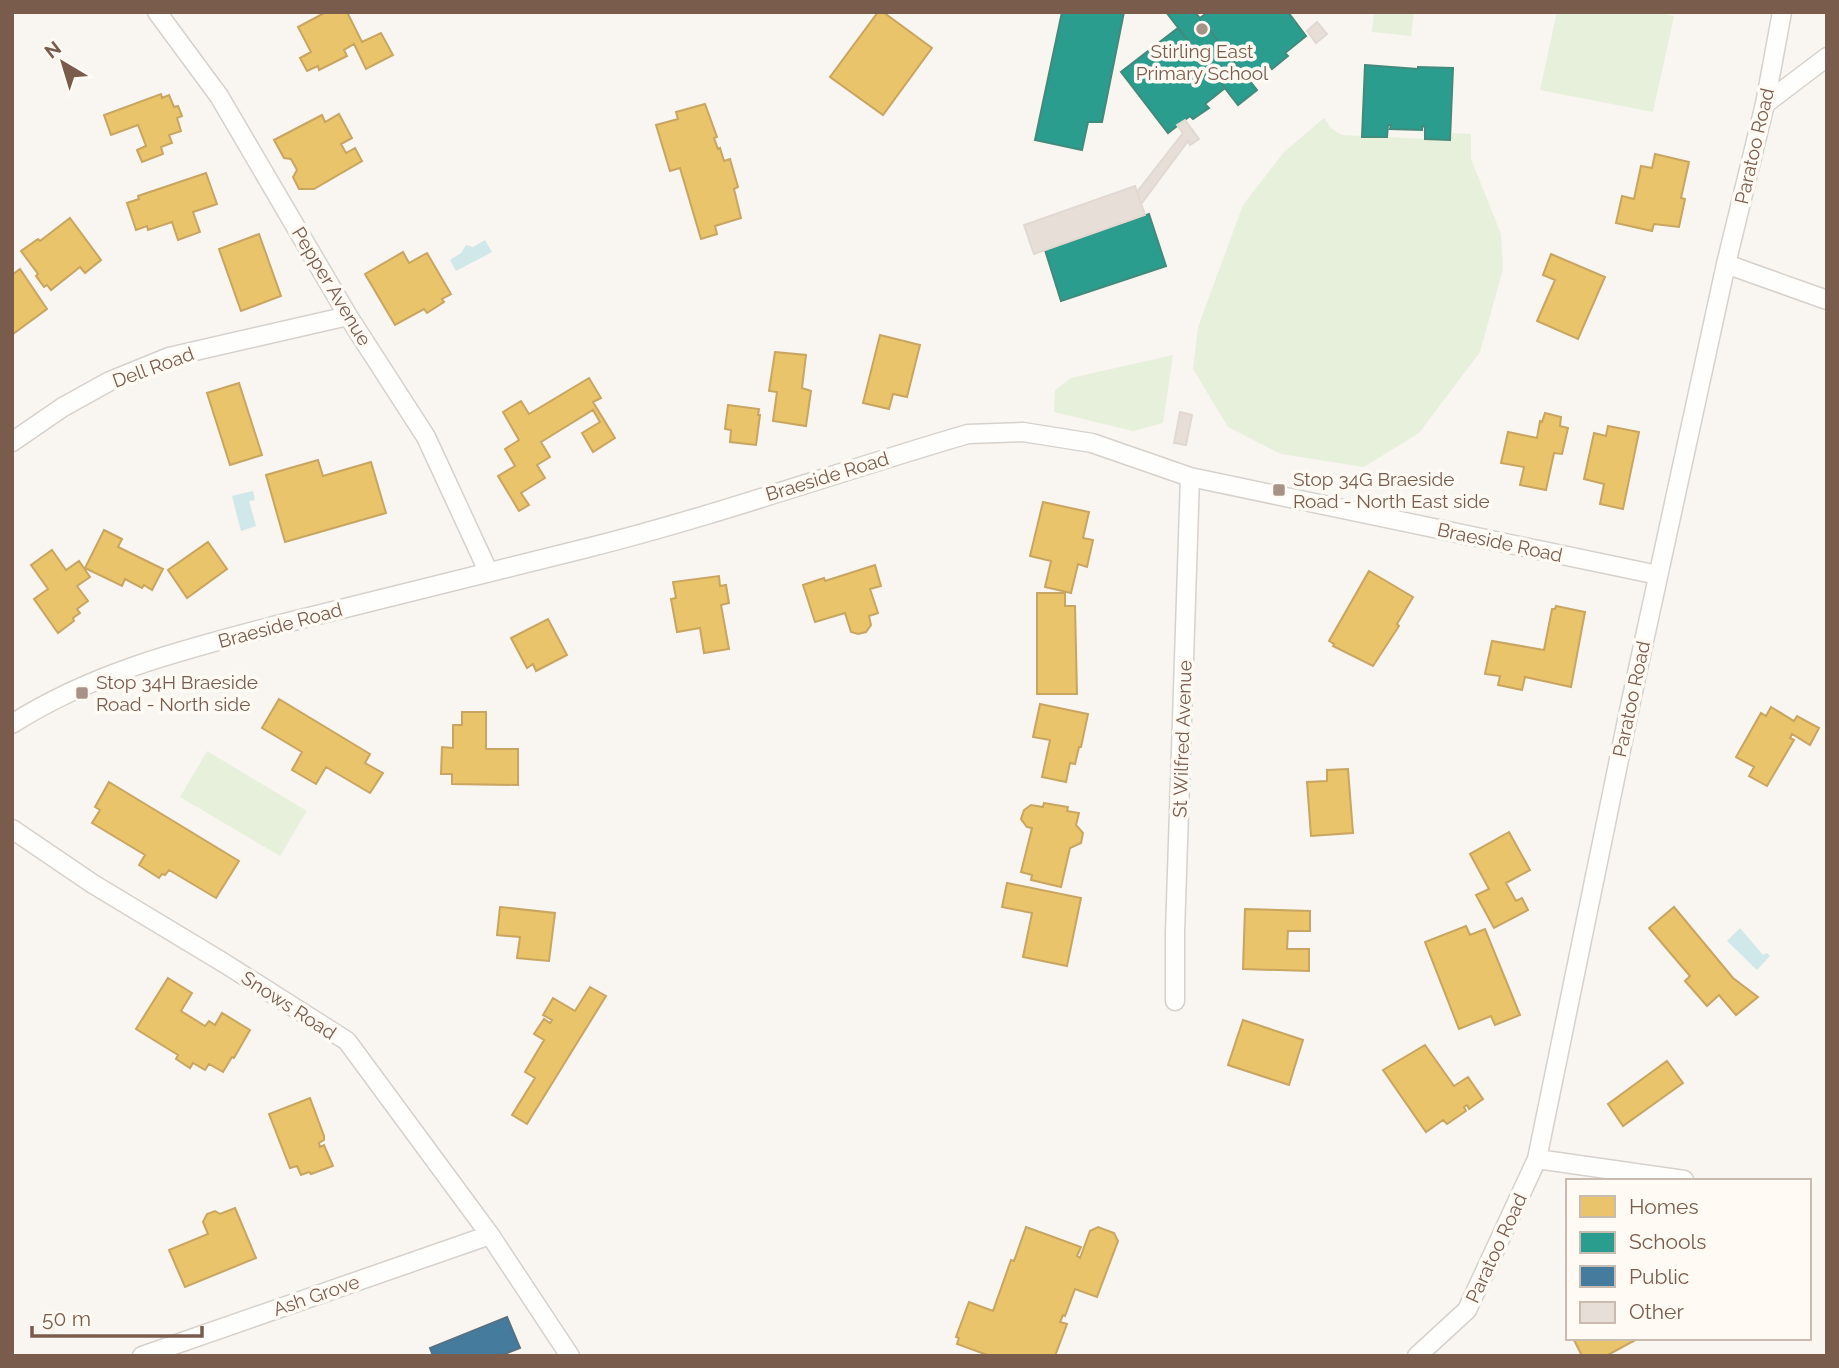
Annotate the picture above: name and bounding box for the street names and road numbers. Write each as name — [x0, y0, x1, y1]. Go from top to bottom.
street label: Paratoo Road — [1730, 86, 1778, 206]
street label: Pepper Avenue — [288, 223, 376, 349]
street label: Dell Road — [109, 342, 197, 392]
street label: Braeside Road — [763, 447, 891, 505]
street label: Braeside Road — [1435, 518, 1565, 566]
street label: Braeside Road — [216, 598, 344, 652]
street label: Paratoo Road — [1608, 639, 1654, 759]
street label: St Wilfred Avenue — [1168, 660, 1196, 818]
street label: Snows Road — [238, 966, 340, 1044]
street label: Paratoo Road — [1461, 1190, 1531, 1306]
street label: Ash Grove — [270, 1270, 362, 1320]

